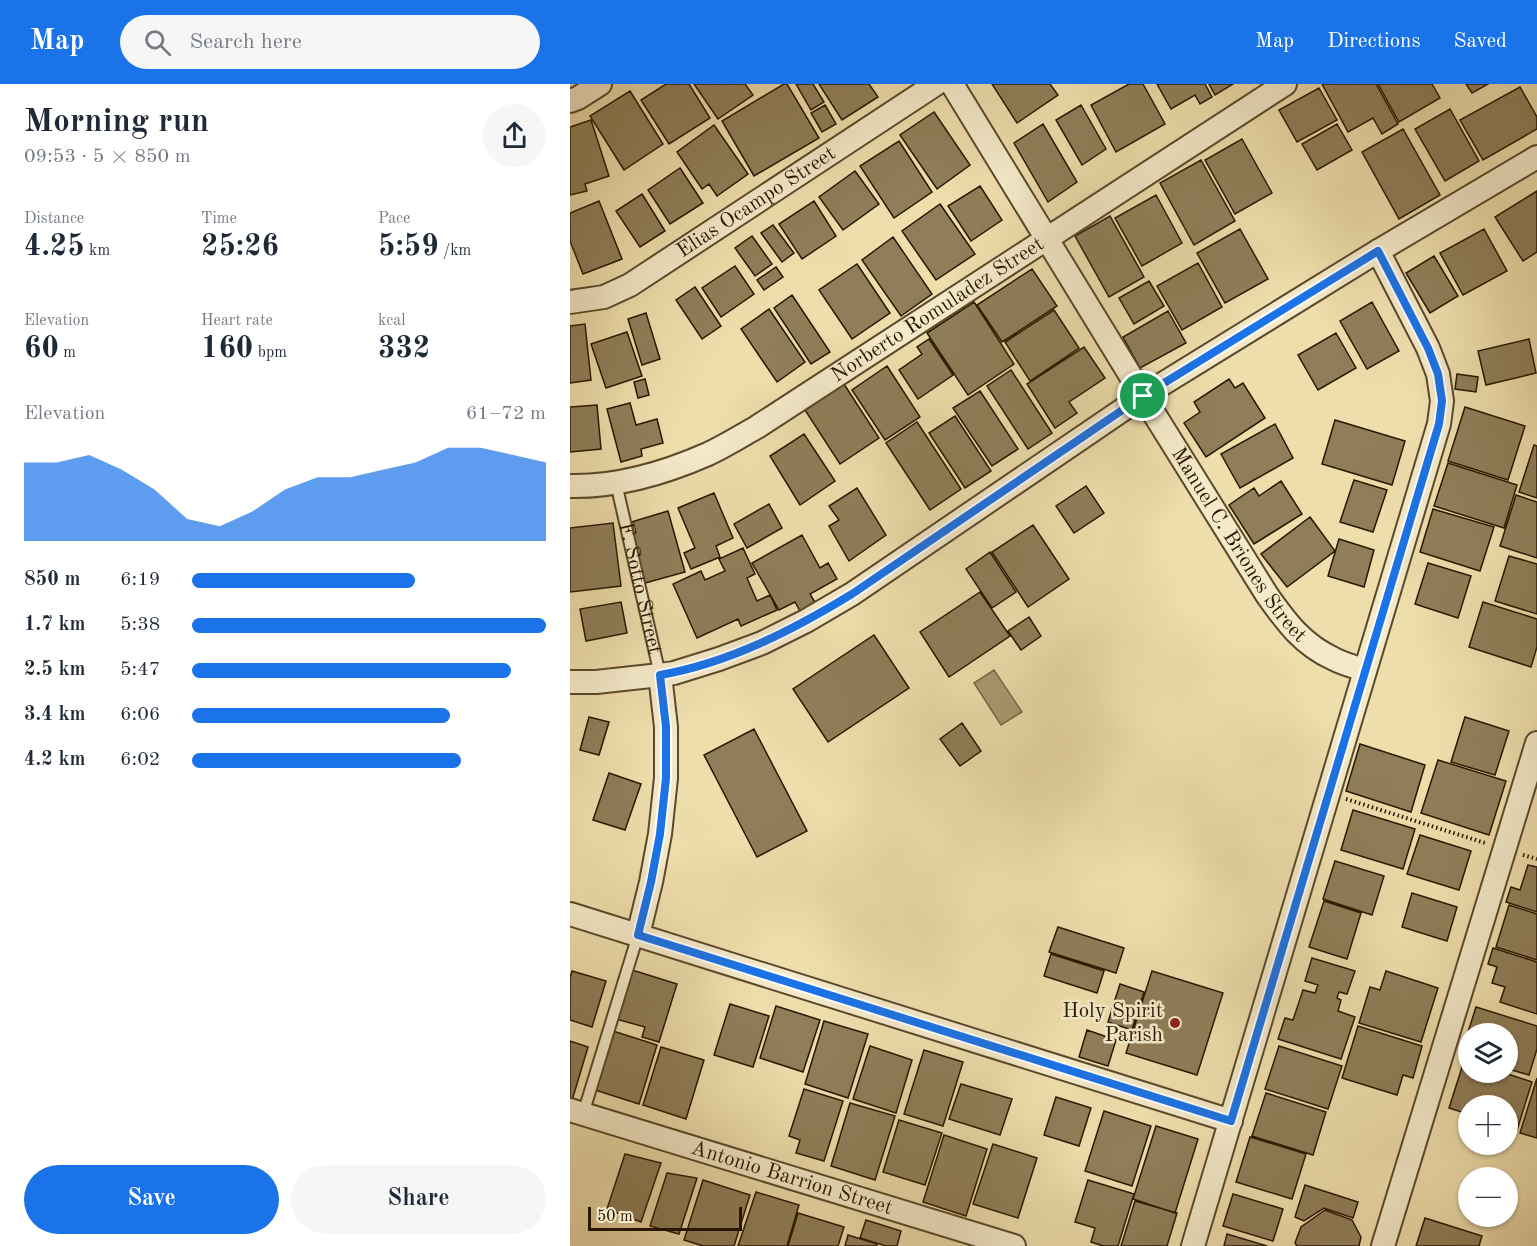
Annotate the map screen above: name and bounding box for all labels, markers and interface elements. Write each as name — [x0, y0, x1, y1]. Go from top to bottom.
search box — [120, 15, 540, 69]
icon: search — [141, 26, 174, 59]
text: Map — [30, 28, 84, 56]
text: Search here — [189, 31, 302, 53]
text: Map — [1255, 31, 1294, 52]
text: Directions — [1327, 31, 1421, 52]
text: Saved — [1454, 31, 1507, 52]
button: share — [483, 104, 546, 167]
text: Morning run — [24, 106, 209, 139]
street label: Elias Ocampo Street — [673, 143, 839, 262]
text: 09:53 · 5 × 850 m — [24, 147, 191, 167]
text: Distance — [24, 211, 84, 227]
text: Time — [201, 211, 237, 227]
text: Pace — [378, 211, 410, 227]
text: 4.25 — [24, 232, 85, 262]
text: 25:26 — [201, 232, 279, 262]
text: 5:59 — [378, 232, 439, 262]
street label: Norberto Romuladez Street — [827, 233, 1048, 386]
text: km — [85, 243, 110, 259]
text: /km — [439, 243, 471, 259]
text: Elevation — [24, 313, 89, 329]
text: Heart rate — [201, 313, 273, 329]
text: kcal — [378, 313, 406, 329]
text: 60 — [24, 334, 59, 364]
text: 160 — [201, 334, 253, 364]
text: 332 — [378, 334, 430, 364]
text: m — [59, 345, 76, 361]
text: bpm — [253, 345, 287, 361]
pin — [1117, 370, 1168, 421]
icon: arrive — [1126, 379, 1159, 412]
text: Elevation — [24, 404, 105, 424]
text: 61–72 m — [466, 404, 546, 424]
street label: Manuel C. Briones Street — [1167, 444, 1310, 647]
street label: F. Sotto Street — [615, 520, 665, 656]
text: 850 m — [24, 570, 80, 590]
text: 6:19 — [120, 570, 160, 590]
text: 1.7 km — [24, 615, 86, 635]
text: 5:38 — [120, 615, 160, 635]
text: 2.5 km — [24, 660, 86, 680]
text: 5:47 — [120, 660, 160, 680]
text: 3.4 km — [24, 705, 86, 725]
text: 6:06 — [120, 705, 160, 725]
text: 4.2 km — [24, 750, 86, 770]
text: 6:02 — [120, 750, 160, 770]
place label: Holy Spirit Parish — [1062, 1001, 1163, 1046]
marker: Holy Spirit Parish — [1168, 1016, 1182, 1030]
map controls — [1458, 1023, 1518, 1227]
button: layers — [1458, 1023, 1518, 1083]
button: + — [1458, 1095, 1518, 1155]
street label: Antonio Barrion Street — [689, 1137, 895, 1219]
button: Save — [24, 1165, 279, 1234]
button: Share — [291, 1165, 546, 1234]
button: − — [1458, 1167, 1518, 1227]
scale bar — [588, 1204, 742, 1232]
text: 50 m — [597, 1209, 633, 1225]

